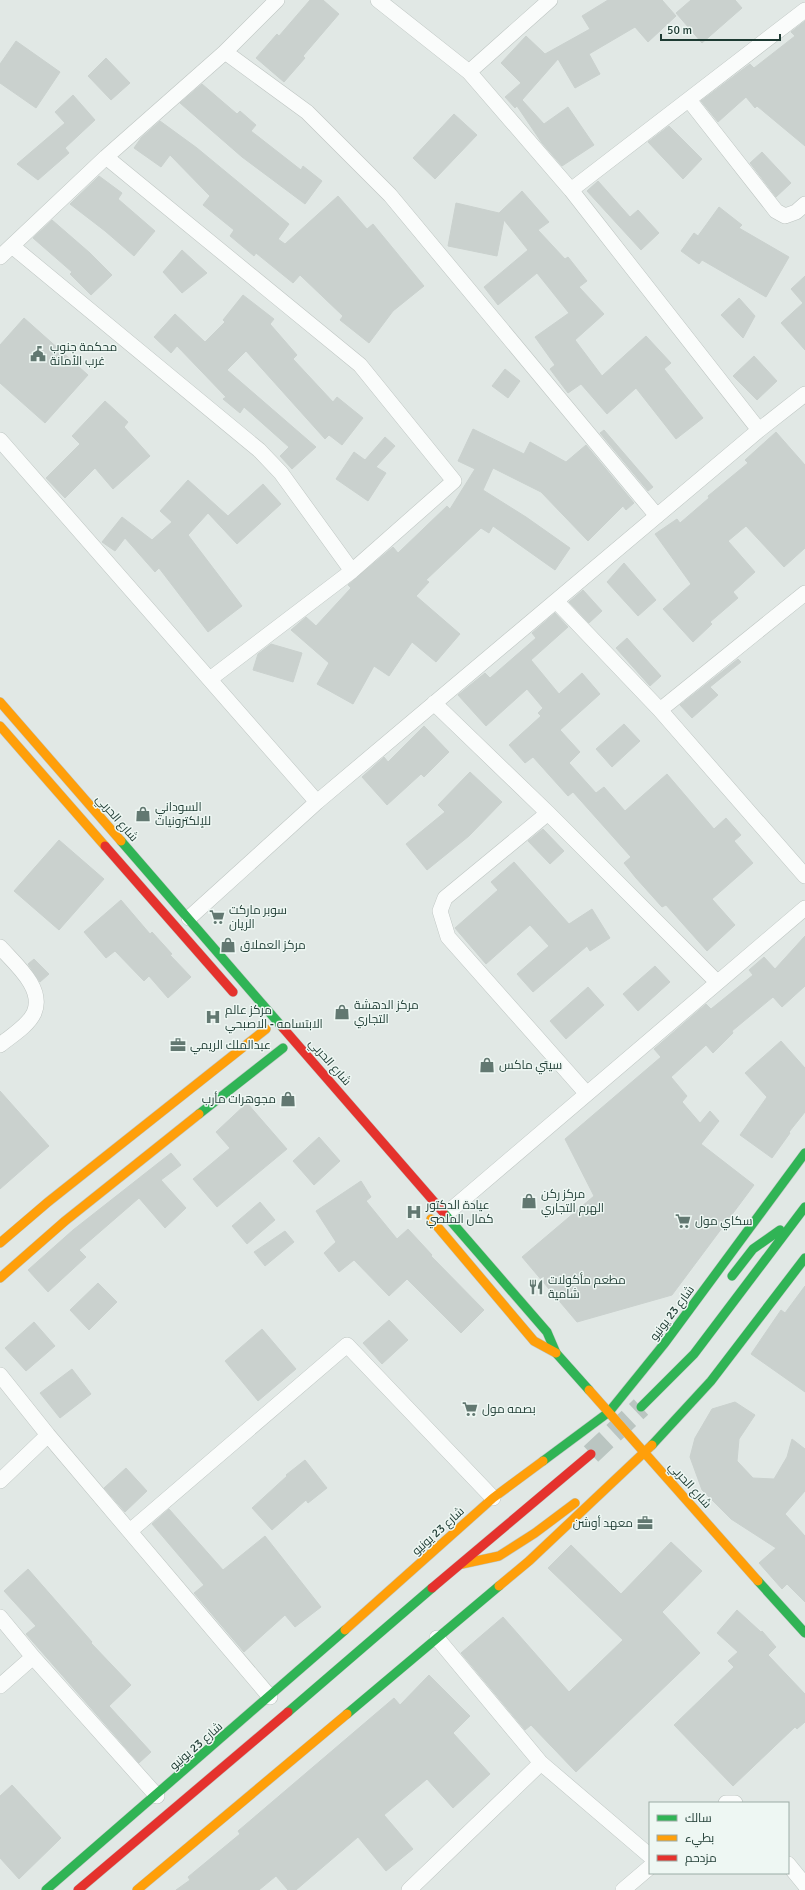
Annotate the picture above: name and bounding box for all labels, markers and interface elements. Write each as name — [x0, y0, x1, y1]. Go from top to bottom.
scale bar — [661, 16, 780, 42]
text: 50 m — [667, 23, 692, 38]
place label: محكمة جنوب غرب الأمانة — [50, 340, 117, 369]
public building icon: محكمة جنوب غرب الأمانة — [29, 345, 47, 363]
street label: شارع الحربي — [91, 792, 141, 846]
place label: السوداني للإلكترونيات — [155, 800, 211, 829]
shop icon: السوداني للإلكترونيات — [134, 805, 152, 823]
place label: سوبر ماركت الريان — [229, 903, 287, 932]
supermarket icon: سوبر ماركت الريان — [208, 908, 226, 926]
shop icon: مركز العملاق — [219, 936, 237, 954]
place label: مركز العملاق — [240, 938, 306, 953]
place label: مركز الدهشة التجاري — [354, 998, 419, 1029]
place label: مركز عالم الابتسامه - الاصبحي — [225, 1003, 323, 1034]
shop icon: مركز الدهشة التجاري — [333, 1003, 351, 1021]
hospital icon: مركز عالم الابتسامه - الاصبحي — [204, 1008, 222, 1026]
office icon: عبدالملك الريمي — [169, 1036, 187, 1054]
street label: شارع الحربي — [304, 1036, 354, 1090]
place label: عبدالملك الريمي — [190, 1038, 271, 1055]
shop icon: سيتي ماكس — [478, 1056, 496, 1074]
place label: سيتي ماكس — [499, 1058, 562, 1075]
shop icon: مجوهرات مأرب — [279, 1090, 297, 1108]
place label: مجوهرات مأرب — [202, 1091, 276, 1107]
place label: مركز ركن الهرم التجاري — [541, 1187, 604, 1218]
shop icon: مركز ركن الهرم التجاري — [520, 1192, 538, 1210]
place label: عيادة الدكتور كمال الملصي — [425, 1198, 494, 1229]
hospital icon: عيادة الدكتور كمال الملصي — [405, 1203, 423, 1221]
supermarket icon: سكاي مول — [674, 1212, 692, 1230]
place label: سكاي مول — [695, 1214, 752, 1231]
place label: مطعم مأكولات شامية — [548, 1272, 626, 1302]
restaurant icon: مطعم مأكولات شامية — [527, 1278, 545, 1296]
street label: شارع 23 يونيو — [647, 1283, 698, 1344]
supermarket icon: بصمه مول — [461, 1400, 479, 1418]
place label: بصمه مول — [482, 1402, 536, 1417]
street label: شارع الحربي — [663, 1459, 714, 1513]
street label: شارع 23 يونيو — [409, 1504, 468, 1559]
office icon: معهد أوشن — [636, 1514, 654, 1532]
place label: معهد أوشن — [573, 1515, 633, 1531]
street label: شارع 23 يونيو — [167, 1719, 226, 1773]
legend — [649, 1802, 789, 1874]
text: سالك — [685, 1811, 712, 1826]
text: بطيء — [685, 1831, 714, 1848]
text: مزدحم — [685, 1851, 717, 1866]

